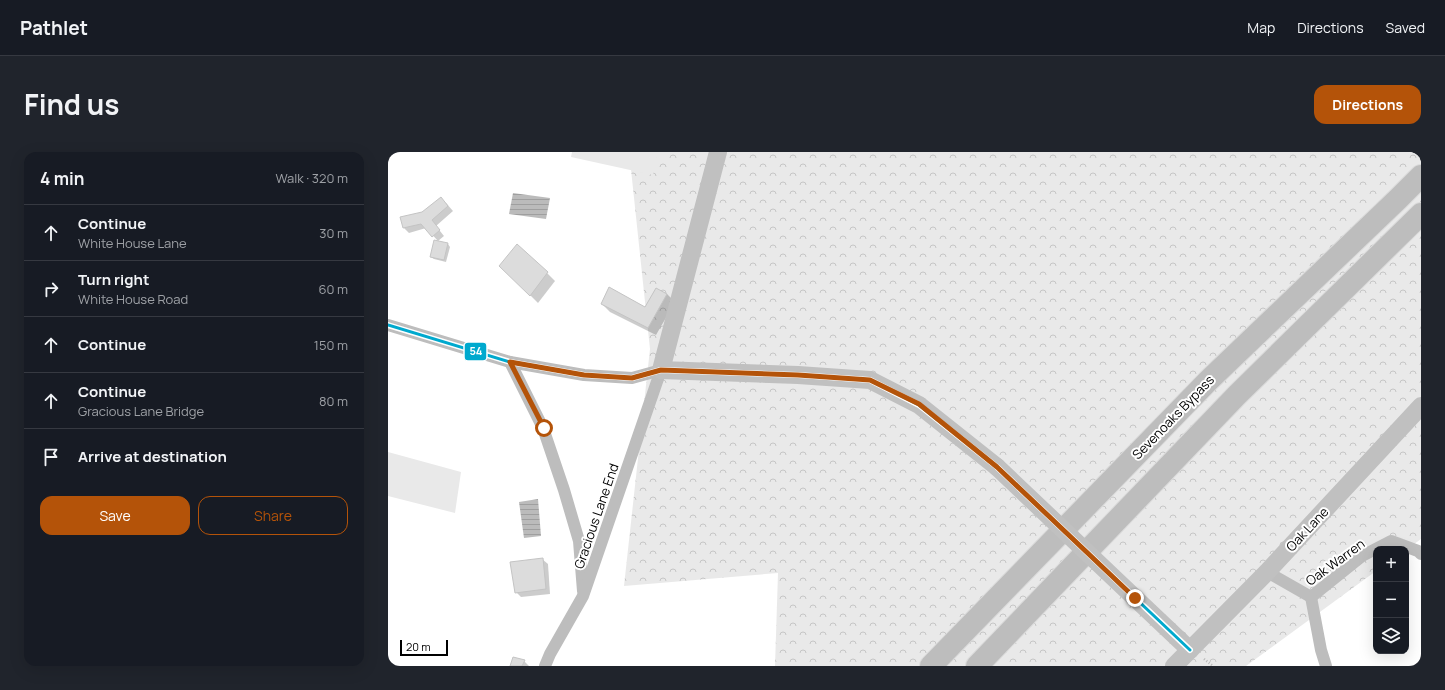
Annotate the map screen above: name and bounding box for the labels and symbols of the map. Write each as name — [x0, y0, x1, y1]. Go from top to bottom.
line badge: 54 — [464, 342, 487, 361]
text: 54 — [469, 343, 483, 358]
street label: Sevenoaks Bypass — [1128, 371, 1218, 463]
route start — [535, 419, 553, 437]
street label: Gracious Lane End — [570, 461, 622, 571]
street label: Oak Lane — [1282, 503, 1333, 555]
street label: Oak Warren — [1302, 534, 1368, 590]
route end — [1126, 589, 1144, 607]
scale bar — [400, 638, 448, 657]

